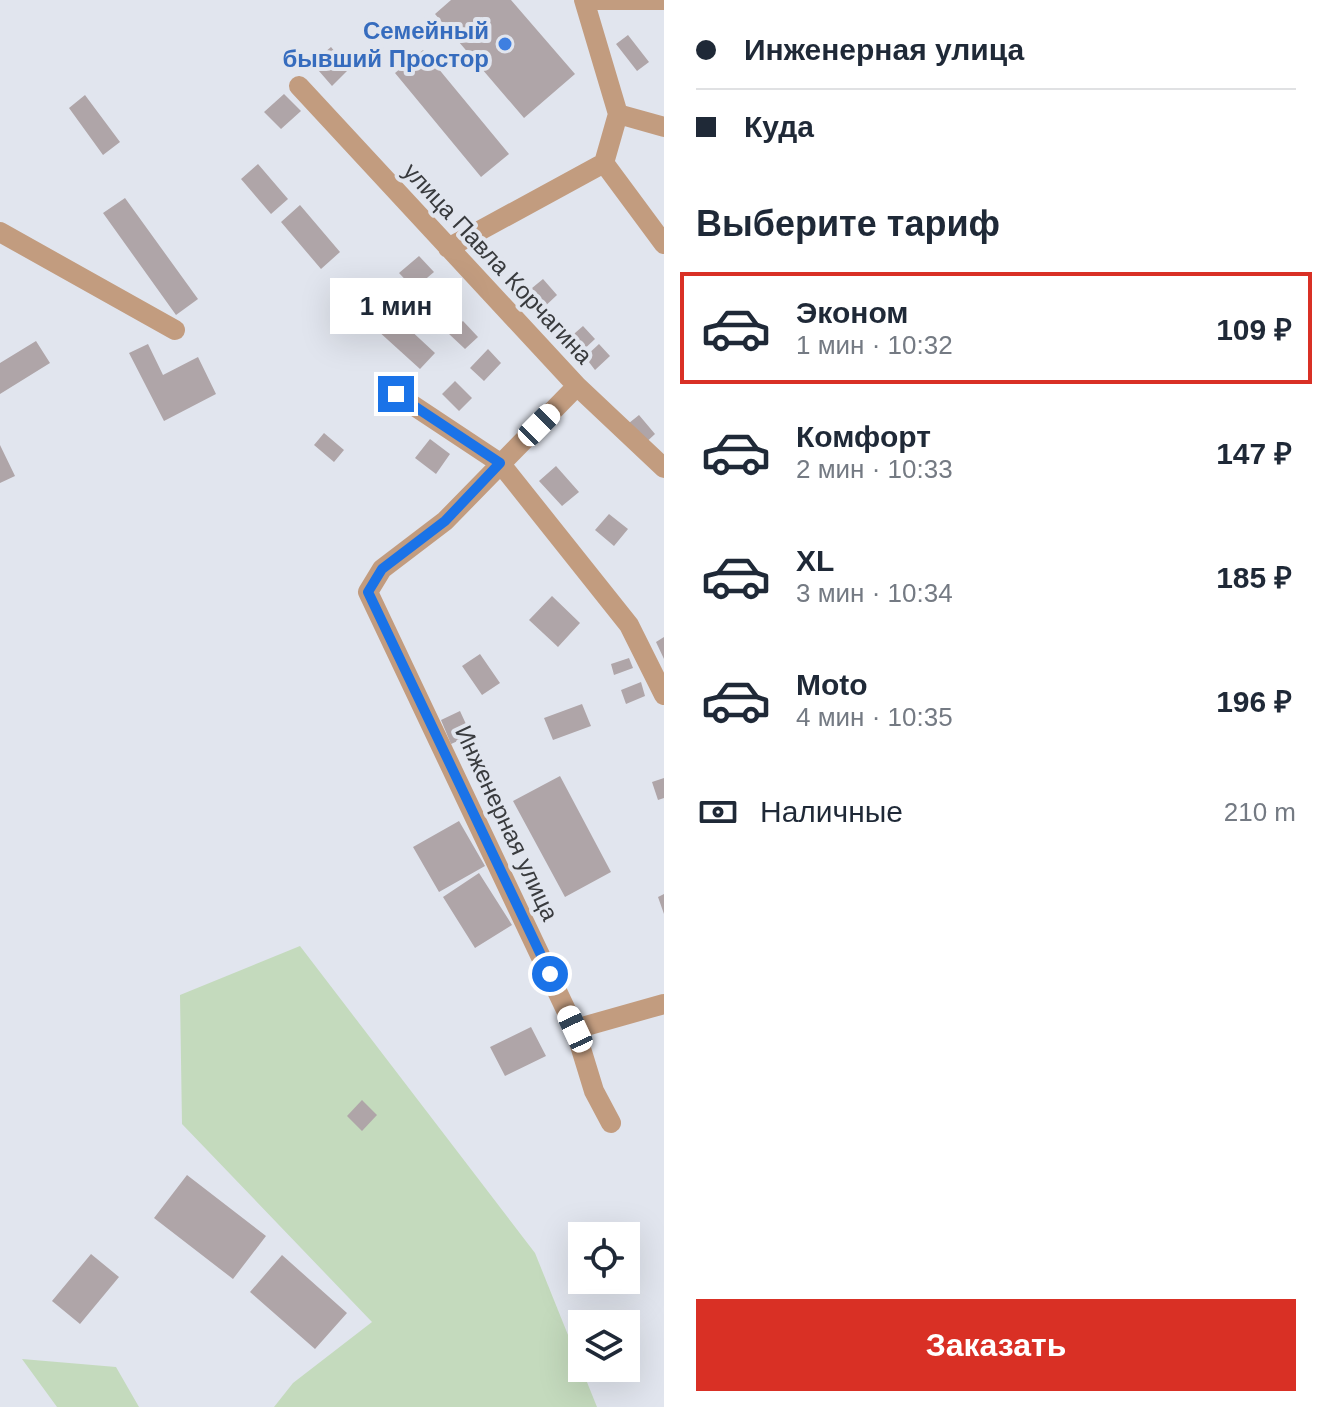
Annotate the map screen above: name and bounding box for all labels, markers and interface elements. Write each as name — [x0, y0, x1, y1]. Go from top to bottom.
place label: Семейный бывший Простор — [282, 17, 489, 72]
text: Инженерная улица — [744, 33, 1024, 66]
marker: Семейный бывший Простор — [496, 35, 514, 53]
text: Куда — [744, 110, 814, 143]
street label: улица Павла Корчагина — [398, 157, 598, 369]
text: Выберите тариф — [696, 203, 1000, 244]
callout: 1 мин — [330, 278, 462, 334]
text: 1 мин — [360, 291, 432, 321]
icon: car — [700, 292, 772, 364]
text: Эконом — [796, 296, 909, 329]
text: 109 ₽ — [1216, 313, 1292, 346]
text: 1 мин · 10:32 — [796, 330, 953, 360]
route end — [378, 376, 414, 412]
car — [514, 400, 564, 450]
icon: car — [700, 416, 772, 488]
text: Комфорт — [796, 420, 931, 453]
text: 147 ₽ — [1216, 437, 1292, 470]
text: 2 мин · 10:33 — [796, 454, 953, 484]
icon: car — [700, 540, 772, 612]
text: XL — [796, 544, 834, 577]
text: 185 ₽ — [1216, 561, 1292, 594]
text: 3 мин · 10:34 — [796, 578, 953, 608]
icon: car — [700, 664, 772, 736]
text: Moto — [796, 668, 868, 701]
text: 196 ₽ — [1216, 685, 1292, 718]
text: 4 мин · 10:35 — [796, 702, 953, 732]
street label: Инженерная улица — [450, 721, 564, 925]
icon: cash — [696, 790, 740, 834]
text: Наличные — [760, 795, 903, 828]
text: 210 m — [1224, 797, 1296, 827]
route start — [532, 956, 568, 992]
car — [554, 1002, 596, 1056]
map controls — [568, 1222, 640, 1382]
button: locate — [568, 1222, 640, 1294]
button: Заказать — [696, 1299, 1296, 1391]
button: layers — [568, 1310, 640, 1382]

